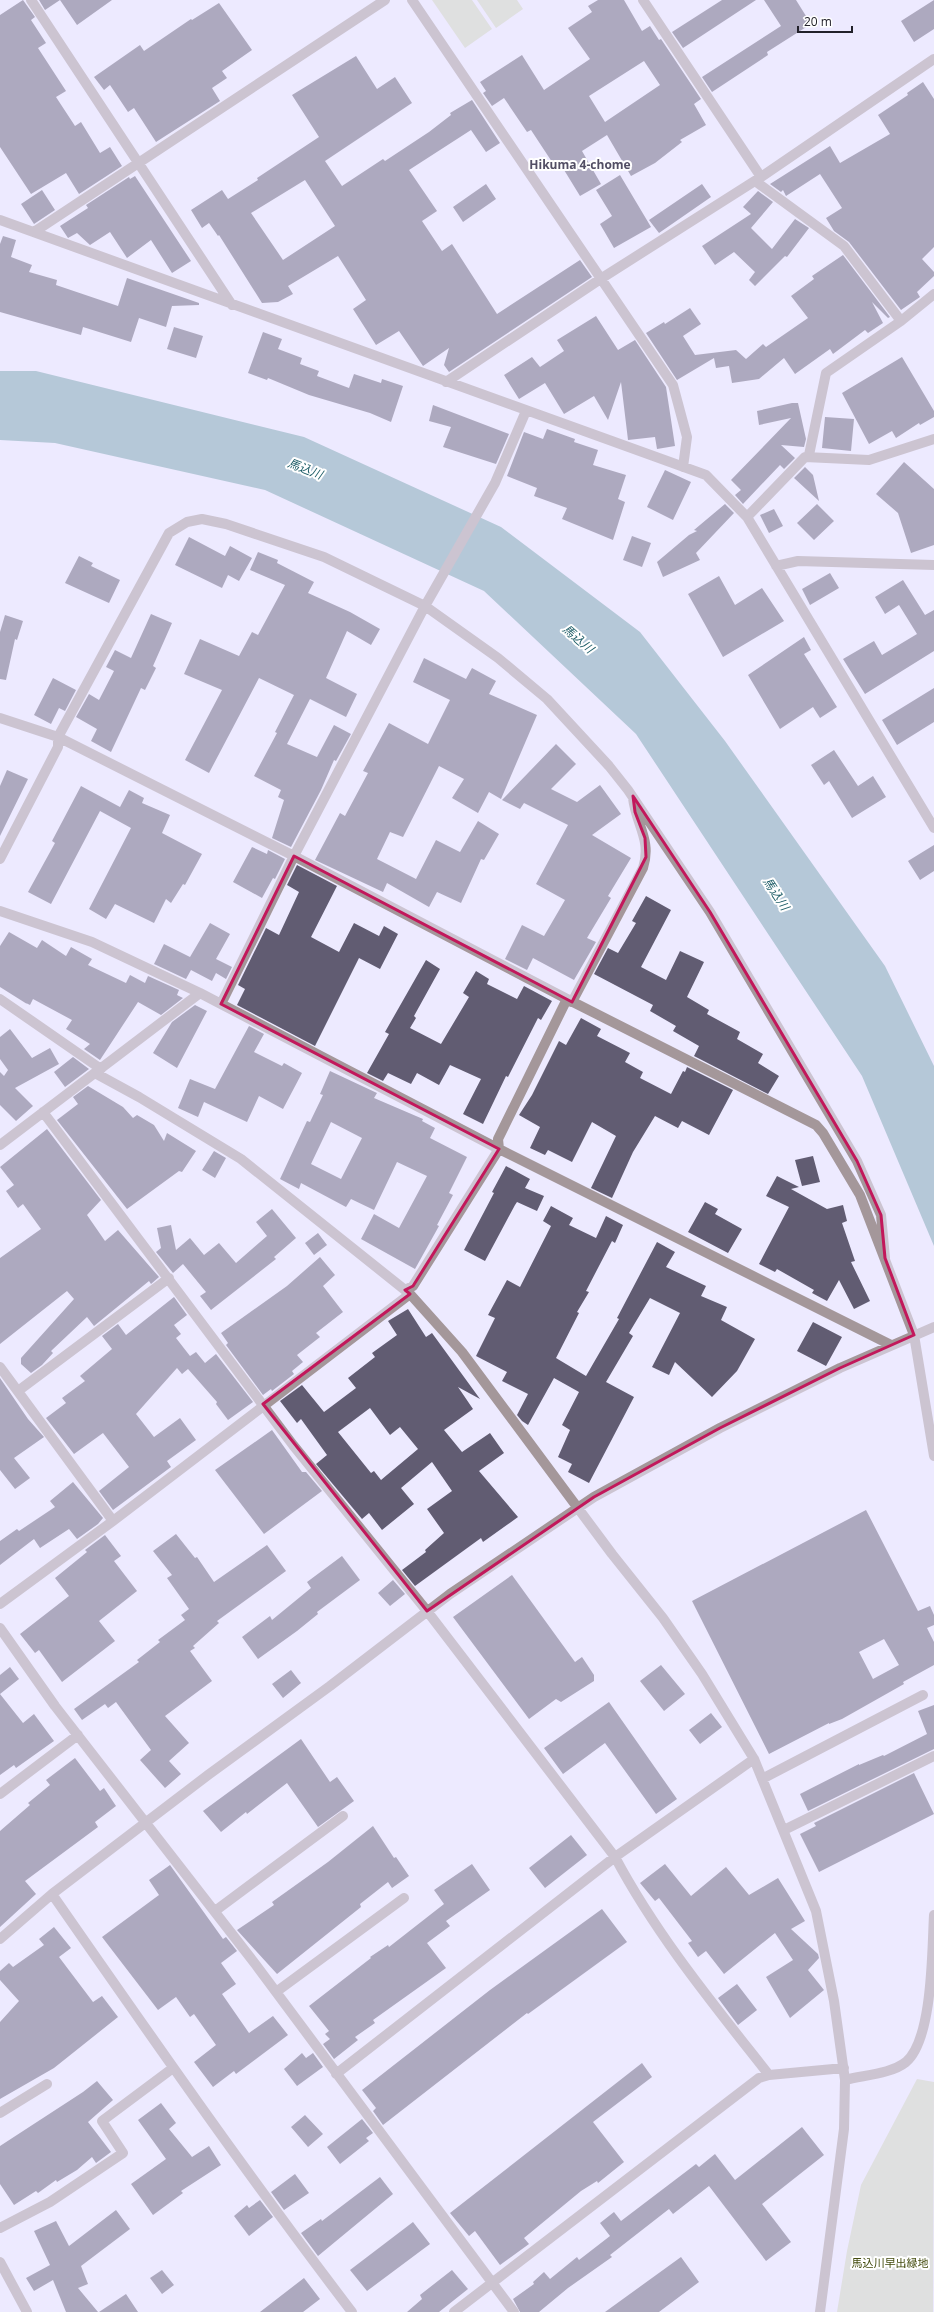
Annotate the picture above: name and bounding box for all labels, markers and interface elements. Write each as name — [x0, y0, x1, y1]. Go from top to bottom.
scale bar — [798, 8, 852, 34]
text: 20 m — [804, 13, 832, 30]
district label: Hikuma 4-chome — [529, 156, 631, 173]
water label: 馬込川 — [285, 454, 327, 484]
water label: 馬込川 — [559, 620, 599, 658]
water label: 馬込川 — [759, 874, 794, 915]
park label: 馬込川早出緑地 — [852, 2255, 929, 2270]

